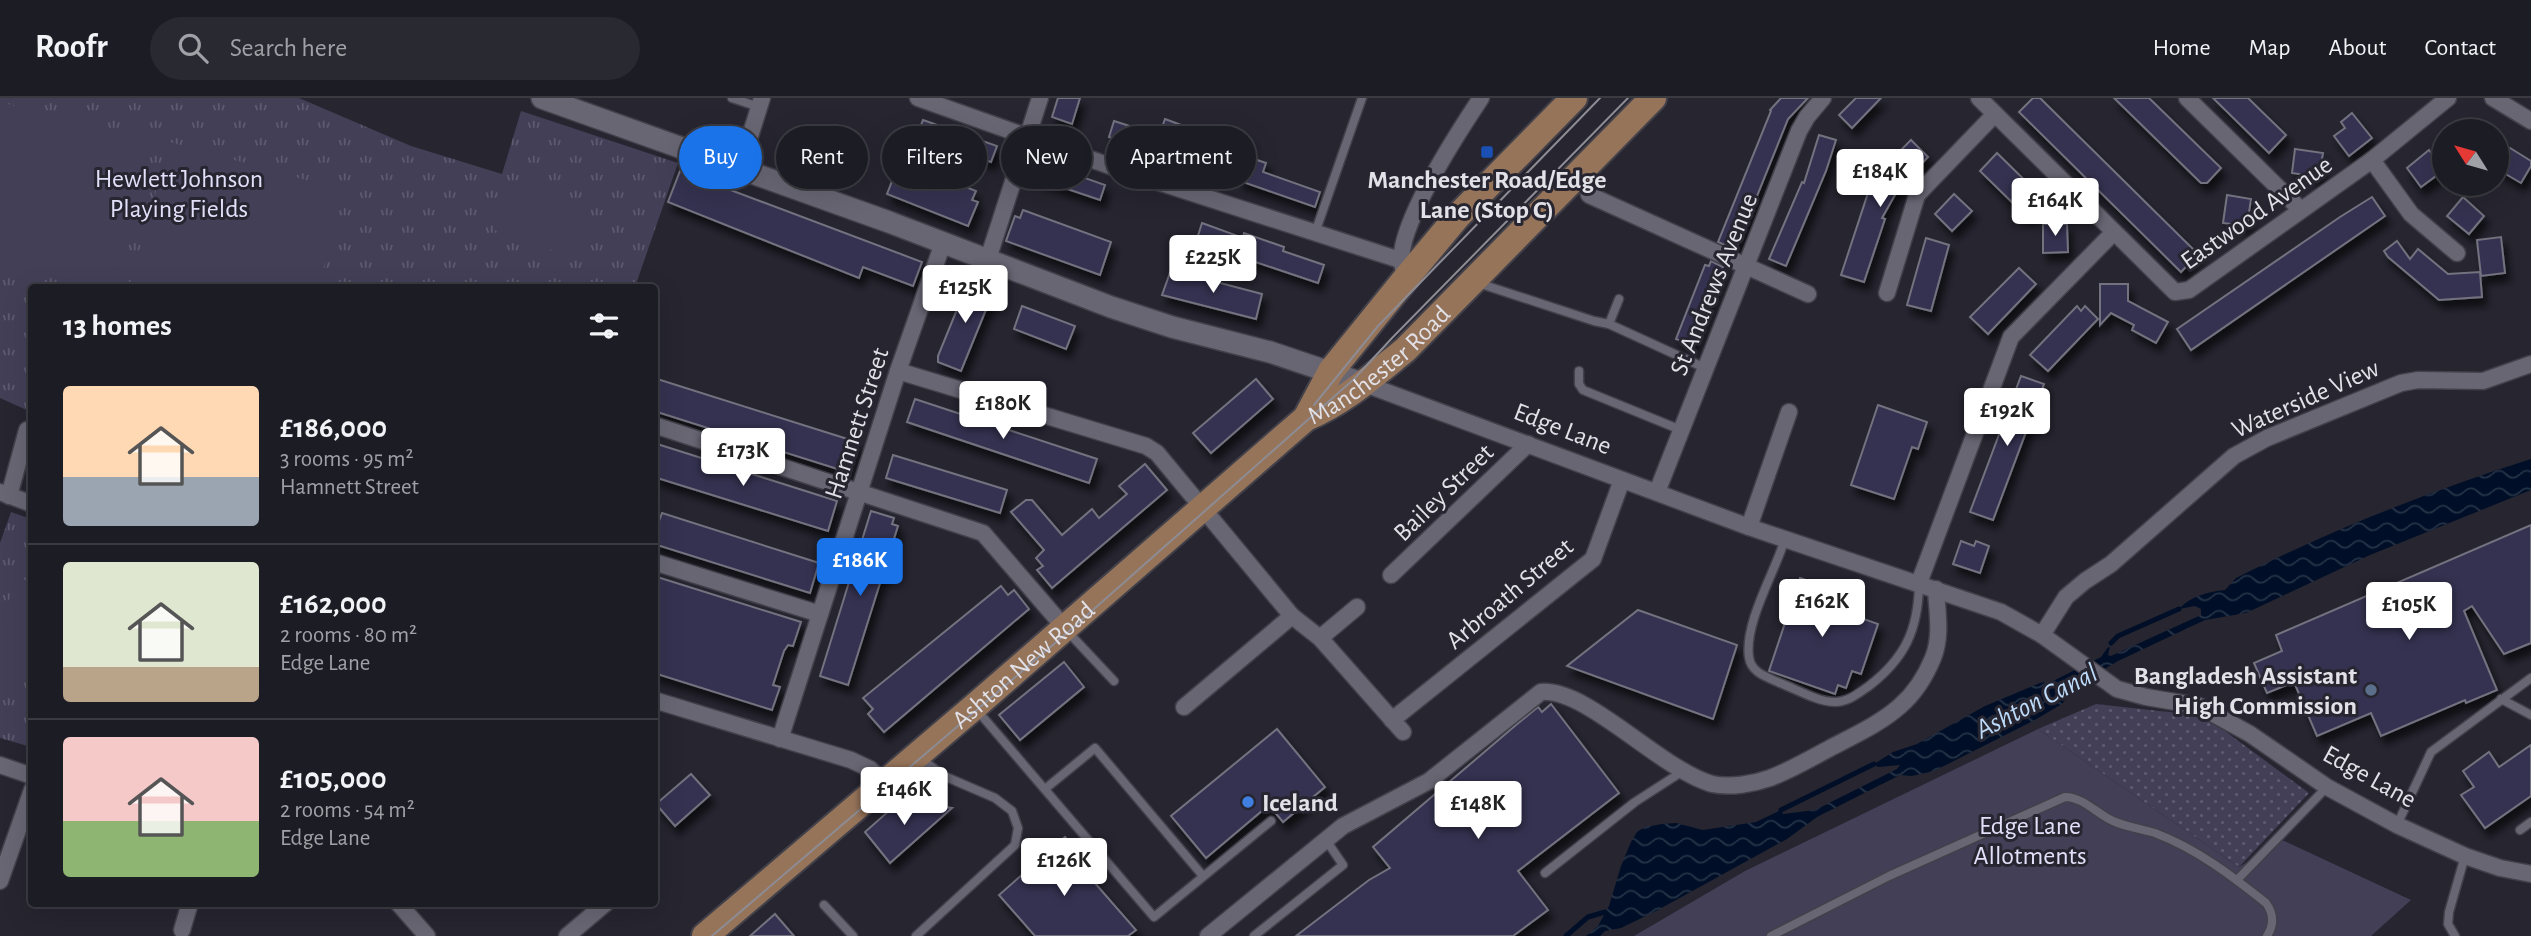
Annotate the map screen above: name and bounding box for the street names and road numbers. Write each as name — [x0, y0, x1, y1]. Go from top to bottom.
street label: Eastwood Avenue — [2176, 151, 2337, 275]
street label: St Andrews Avenue — [1666, 190, 1762, 379]
street label: Manchester Road — [1304, 301, 1455, 430]
street label: Hamnett Street — [820, 345, 894, 502]
street label: Waterside View — [2228, 355, 2383, 443]
street label: Edge Lane — [1510, 398, 1615, 459]
street label: Bailey Street — [1389, 439, 1499, 546]
street label: Arbroath Street — [1441, 533, 1578, 654]
street label: Ashton New Road — [947, 597, 1100, 734]
street label: Edge Lane — [2319, 741, 2421, 813]

